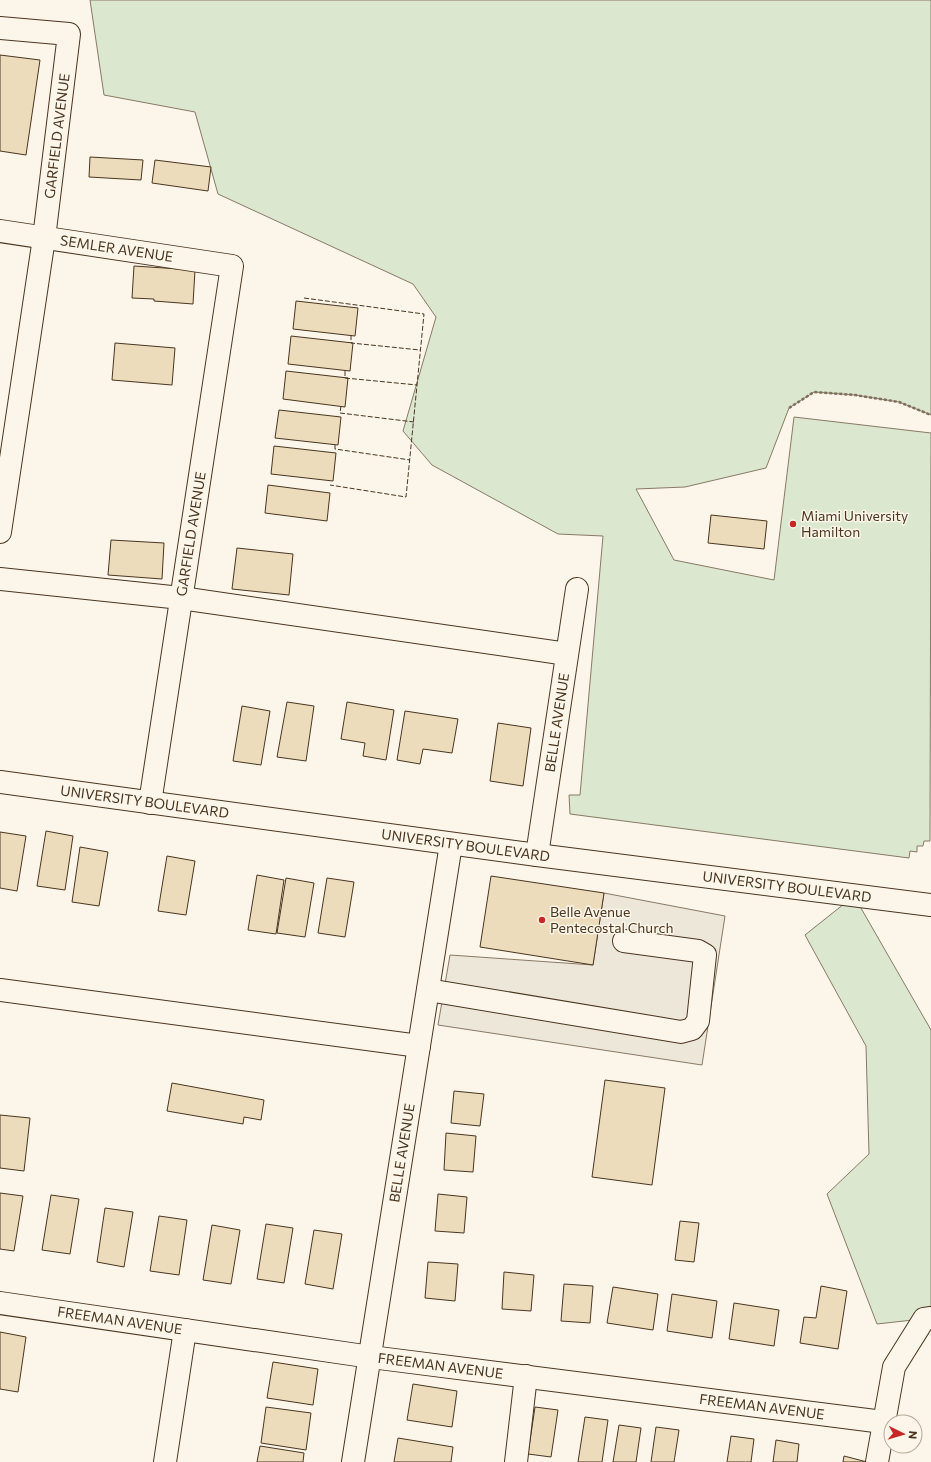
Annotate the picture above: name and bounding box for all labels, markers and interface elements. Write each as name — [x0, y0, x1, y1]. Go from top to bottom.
street label: GARFIELD AVENUE — [40, 72, 73, 200]
street label: SEMLER AVENUE — [59, 231, 174, 265]
street label: GARFIELD AVENUE — [172, 470, 209, 598]
place label: Miami University Hamilton — [801, 507, 908, 540]
marker: Miami University Hamilton — [788, 519, 798, 529]
street label: BELLE AVENUE — [541, 672, 572, 773]
street label: UNIVERSITY BOULEVARD — [59, 781, 230, 821]
street label: UNIVERSITY BOULEVARD — [380, 825, 551, 865]
street label: UNIVERSITY BOULEVARD — [702, 867, 873, 905]
place label: Belle Avenue Pentecostal Church — [550, 903, 673, 936]
marker: Belle Avenue Pentecostal Church — [537, 915, 547, 925]
street label: BELLE AVENUE — [385, 1102, 418, 1204]
street label: FREEMAN AVENUE — [56, 1302, 183, 1337]
street label: FREEMAN AVENUE — [377, 1349, 504, 1382]
street label: FREEMAN AVENUE — [698, 1390, 826, 1423]
north arrow — [883, 1414, 923, 1454]
text: N — [907, 1430, 920, 1440]

